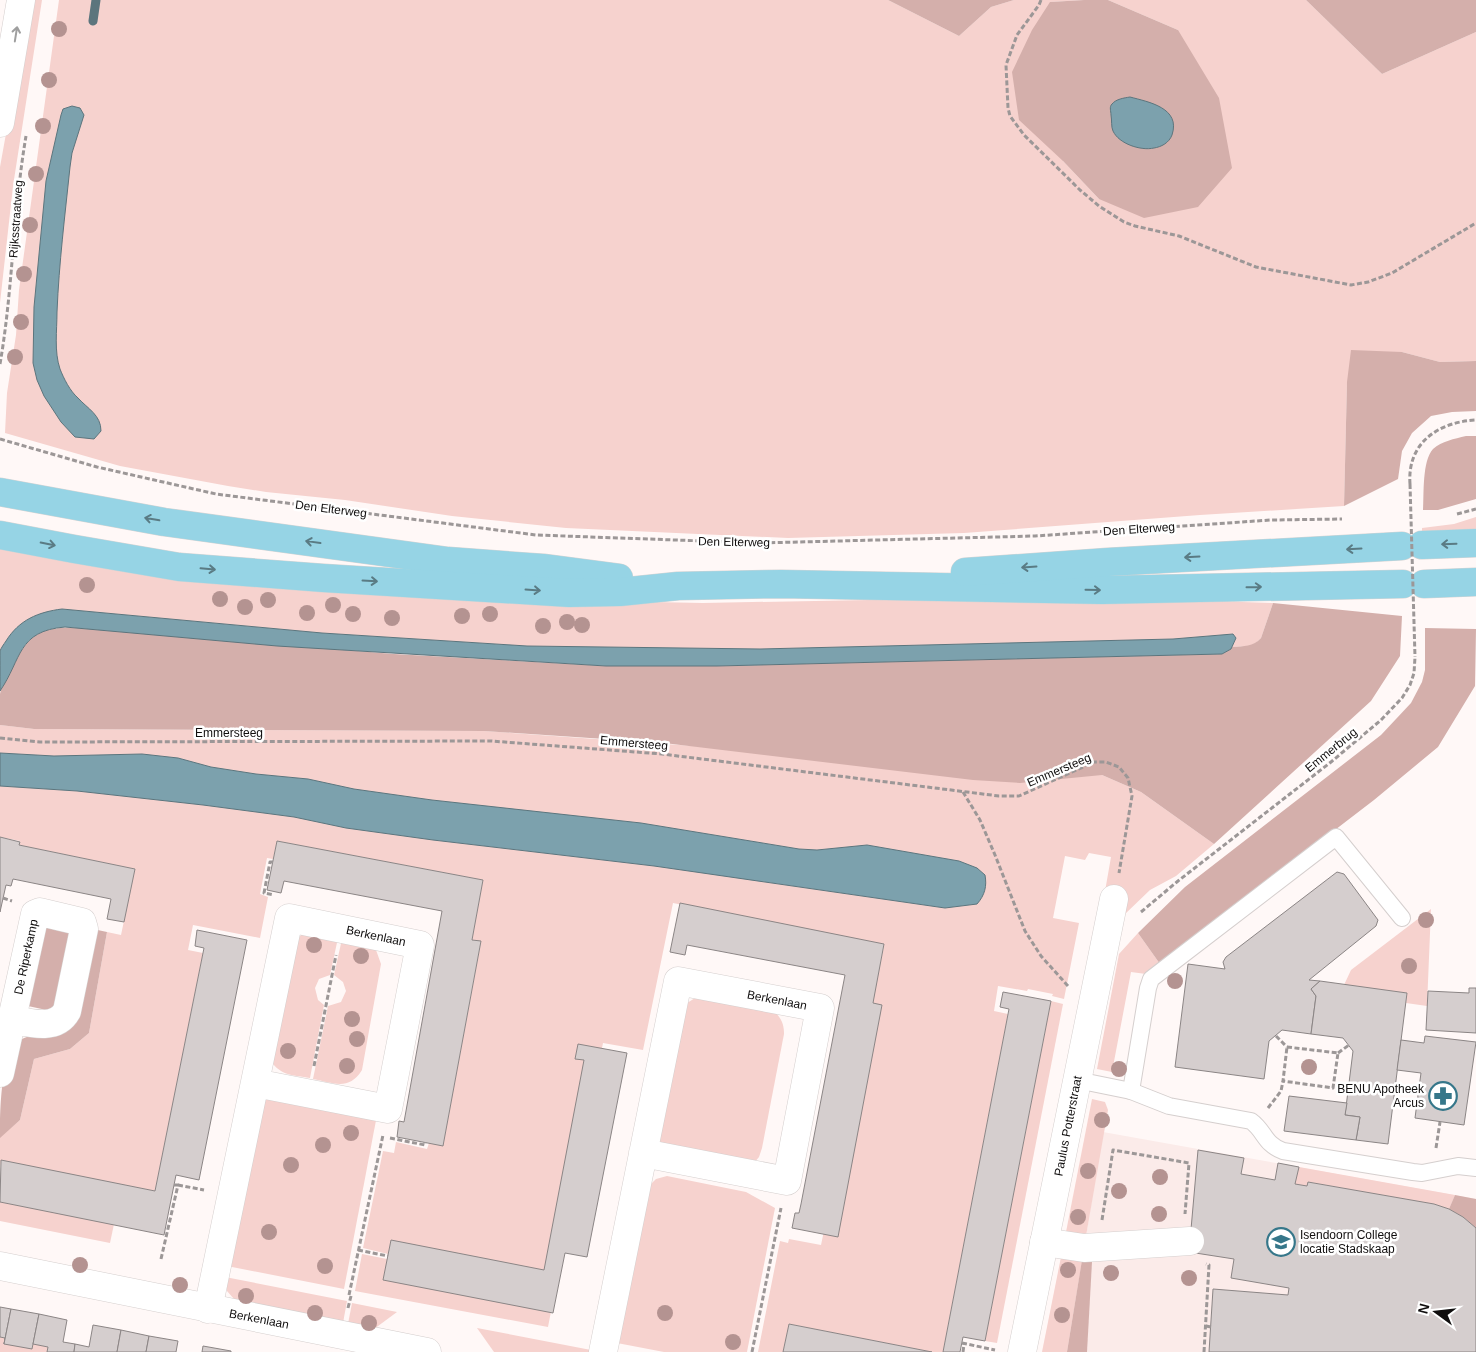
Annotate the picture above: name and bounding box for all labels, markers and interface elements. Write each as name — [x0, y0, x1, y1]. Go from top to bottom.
one-way arrow — [11, 27, 21, 43]
street label: Rijksstraatweg — [6, 180, 26, 258]
street label: Den Elterweg — [294, 498, 368, 520]
one-way arrow — [144, 514, 160, 524]
street label: Den Elterweg — [1103, 520, 1175, 538]
street label: Den Elterweg — [698, 534, 770, 550]
one-way arrow — [305, 537, 321, 547]
one-way arrow — [39, 540, 55, 550]
one-way arrow — [1441, 540, 1457, 549]
one-way arrow — [1346, 544, 1362, 553]
one-way arrow — [1184, 553, 1200, 562]
one-way arrow — [1022, 563, 1038, 572]
one-way arrow — [200, 564, 216, 574]
one-way arrow — [362, 576, 378, 585]
one-way arrow — [1246, 582, 1262, 592]
one-way arrow — [1084, 585, 1100, 595]
one-way arrow — [524, 586, 540, 595]
street label: Emmerbrug — [1302, 725, 1360, 775]
street label: Emmersteeg — [195, 726, 263, 740]
street label: Emmersteeg — [600, 733, 668, 753]
street label: Emmersteeg — [1025, 750, 1093, 790]
street label: De Riperkamp — [11, 918, 41, 996]
street label: Berkenlaan — [345, 923, 407, 949]
street label: Berkenlaan — [746, 987, 808, 1013]
street label: Paulus Potterstraat — [1051, 1074, 1085, 1177]
pharmacy icon: BENU Apotheek Arcus — [1428, 1081, 1458, 1111]
place label: BENU Apotheek Arcus — [1337, 1082, 1425, 1110]
school or university icon: Isendoorn College locatie Stadskaap — [1266, 1227, 1296, 1257]
place label: Isendoorn College locatie Stadskaap — [1300, 1228, 1398, 1256]
north arrow — [1411, 1287, 1461, 1337]
text: N — [1414, 1302, 1432, 1316]
street label: Berkenlaan — [228, 1306, 290, 1332]

